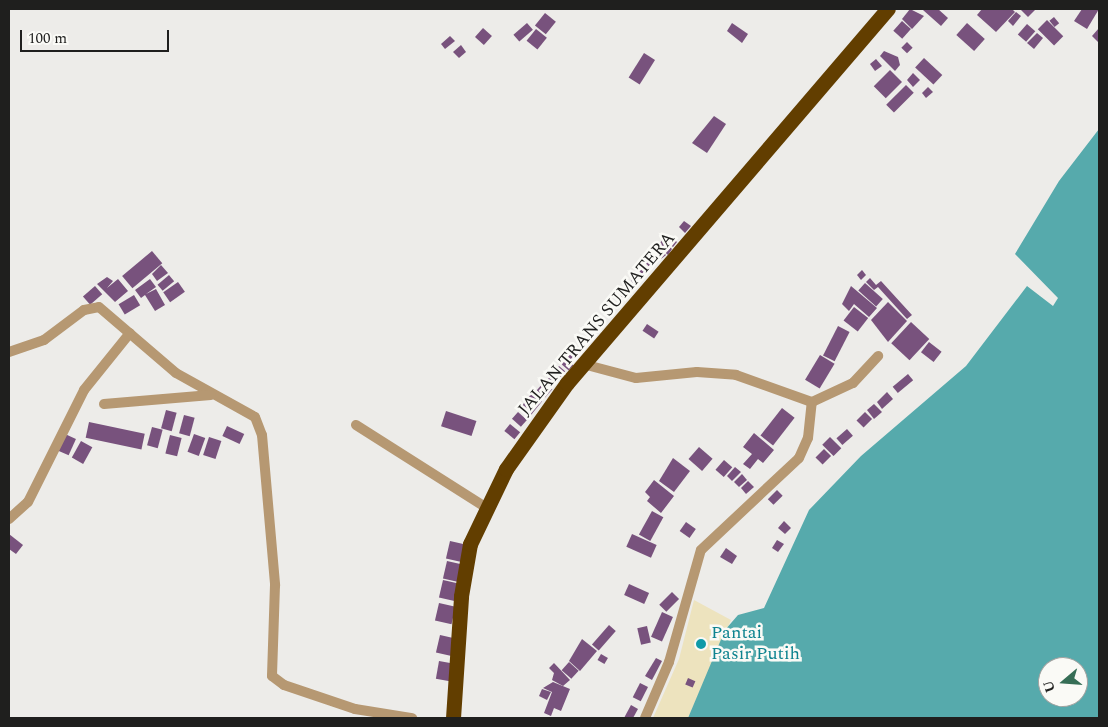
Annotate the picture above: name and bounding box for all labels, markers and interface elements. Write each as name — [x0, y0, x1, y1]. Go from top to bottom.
scale bar — [22, 20, 171, 52]
text: 100 m — [28, 27, 67, 50]
street label: JALAN TRANS SUMATERA — [514, 228, 680, 420]
place label: Pantai Pasir Putih — [711, 623, 800, 666]
marker: Pantai Pasir Putih — [695, 638, 707, 650]
north arrow — [1038, 657, 1088, 707]
text: U — [1037, 678, 1061, 695]

